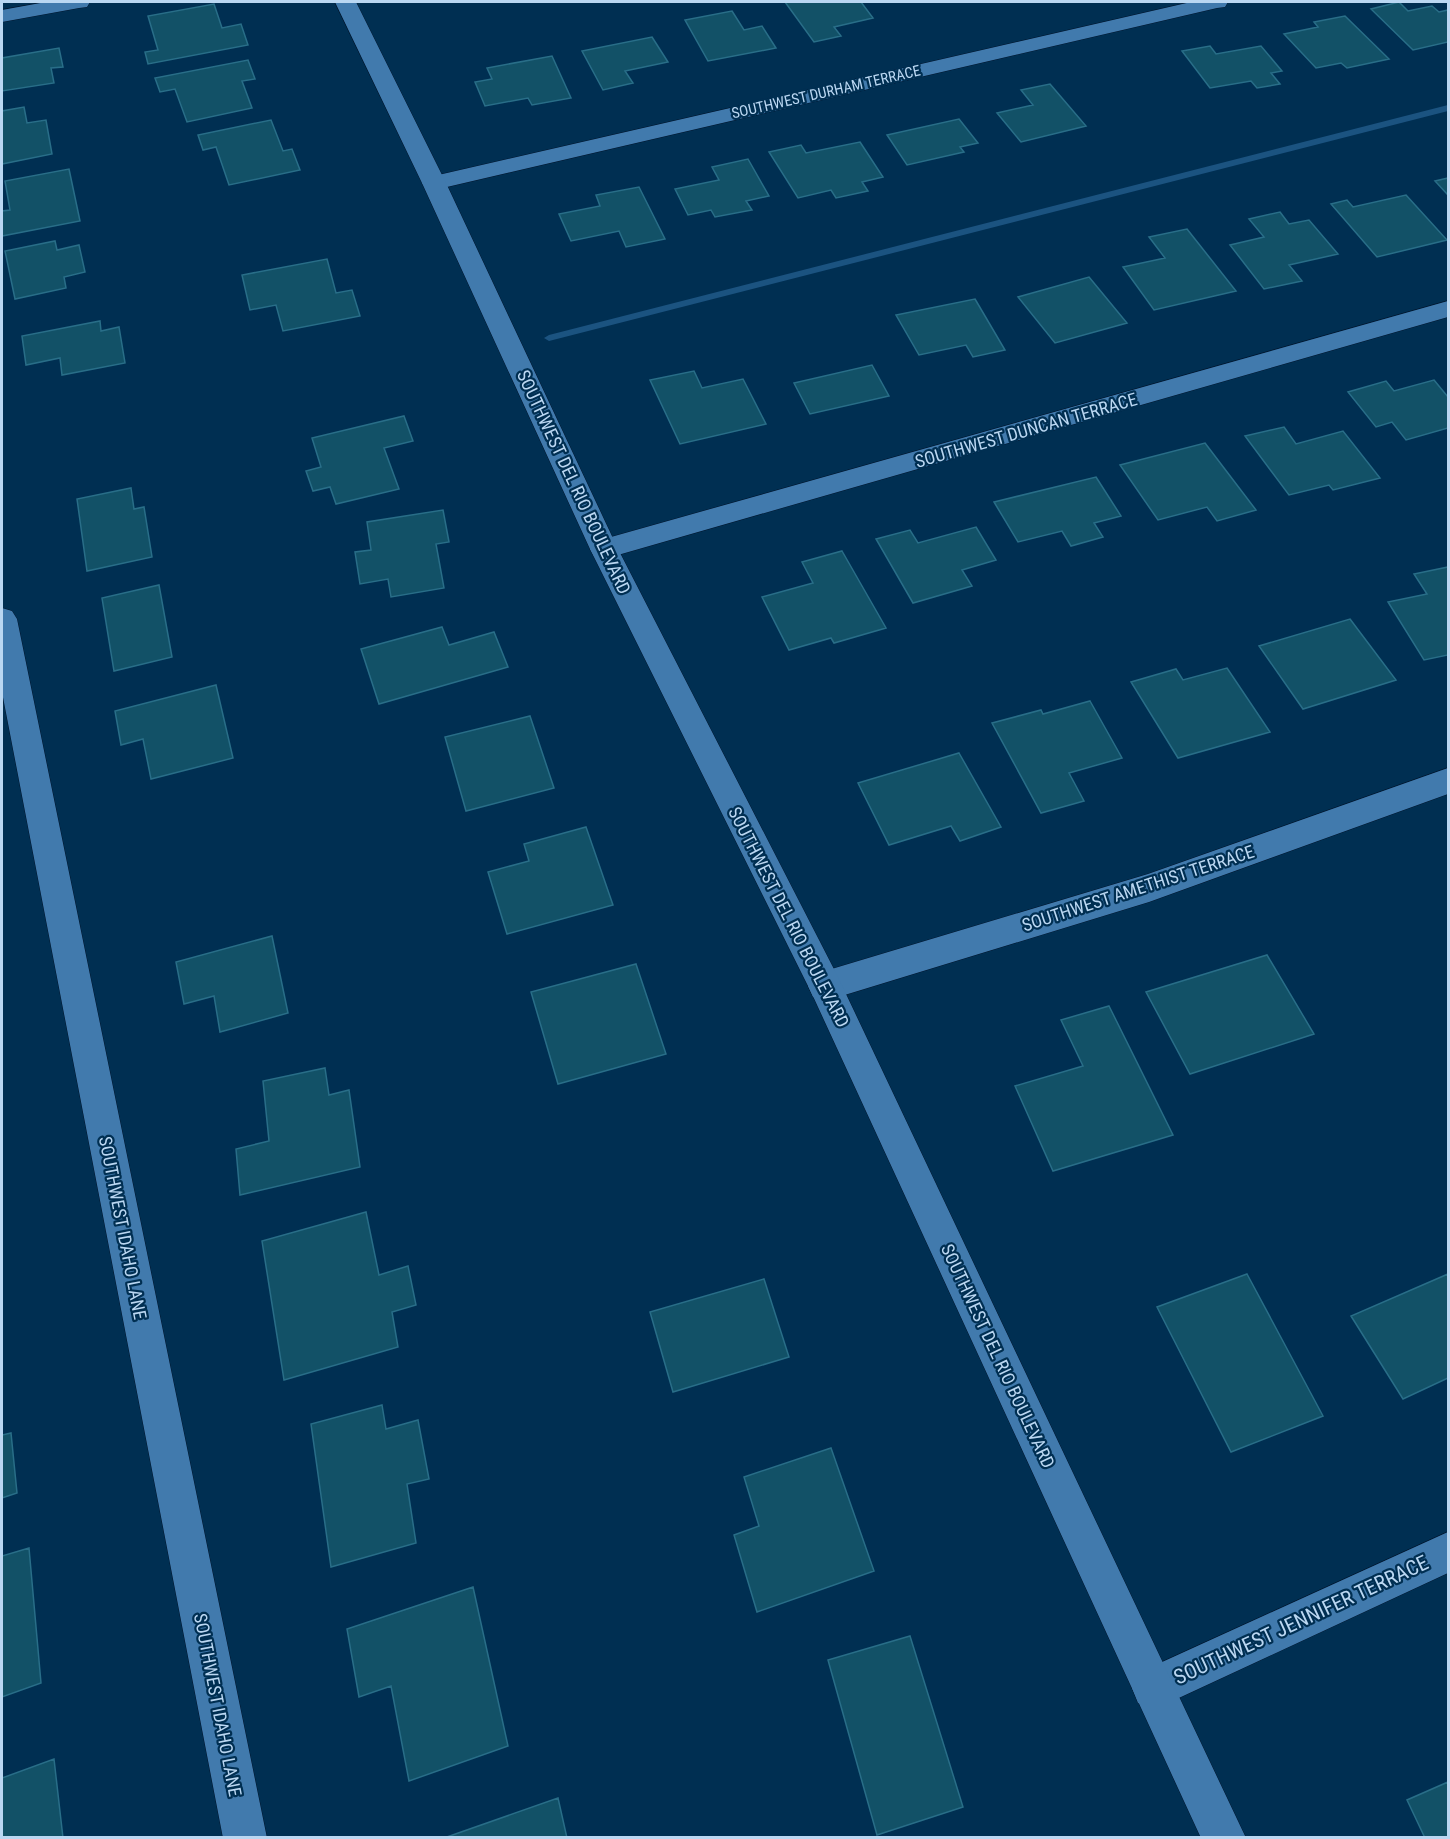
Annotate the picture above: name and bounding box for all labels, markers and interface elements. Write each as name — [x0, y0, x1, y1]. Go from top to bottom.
street label: SOUTHWEST DURHAM TERRACE — [730, 62, 922, 122]
street label: SOUTHWEST DEL RIO BOULEVARD — [513, 367, 635, 597]
street label: SOUTHWEST DUNCAN TERRACE — [913, 388, 1139, 472]
street label: SOUTHWEST DEL RIO BOULEVARD — [724, 803, 854, 1031]
street label: SOUTHWEST AMETHIST TERRACE — [1019, 840, 1257, 936]
street label: SOUTHWEST IDAHO LANE — [95, 1135, 151, 1321]
street label: SOUTHWEST DEL RIO BOULEVARD — [937, 1241, 1059, 1471]
street label: SOUTHWEST JENNIFER TERRACE — [1170, 1550, 1432, 1690]
street label: SOUTHWEST IDAHO LANE — [190, 1612, 246, 1798]

